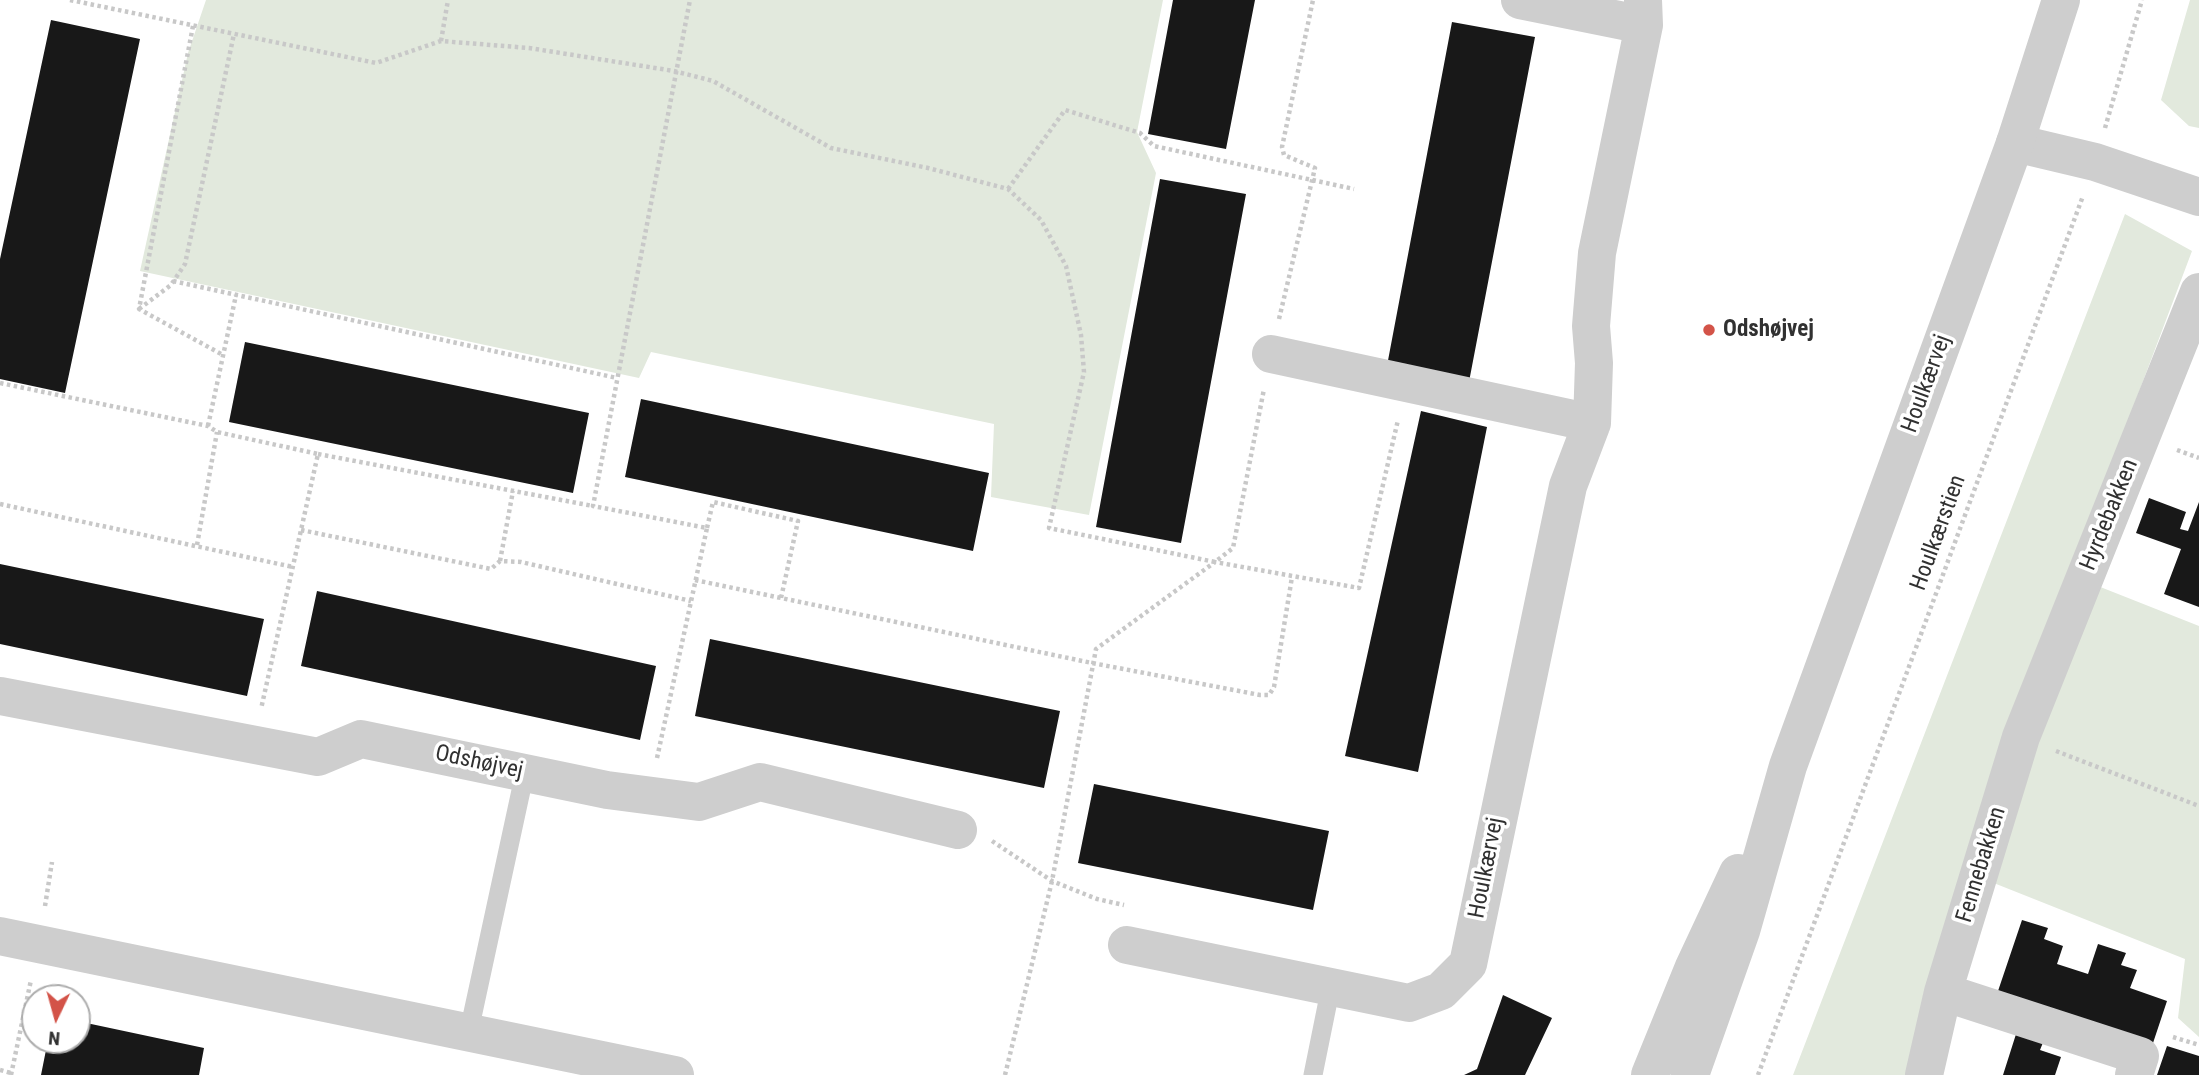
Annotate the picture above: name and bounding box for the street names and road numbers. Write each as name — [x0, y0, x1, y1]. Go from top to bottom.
street label: Houlkærvej — [1897, 331, 1957, 437]
street label: Hyrdebakken — [2075, 455, 2145, 575]
street label: Houlkærstien — [1905, 472, 1973, 594]
street label: Odshøjvej — [433, 740, 525, 786]
street label: Fennebakken — [1951, 804, 2013, 926]
street label: Houlkærvej — [1464, 815, 1510, 921]

